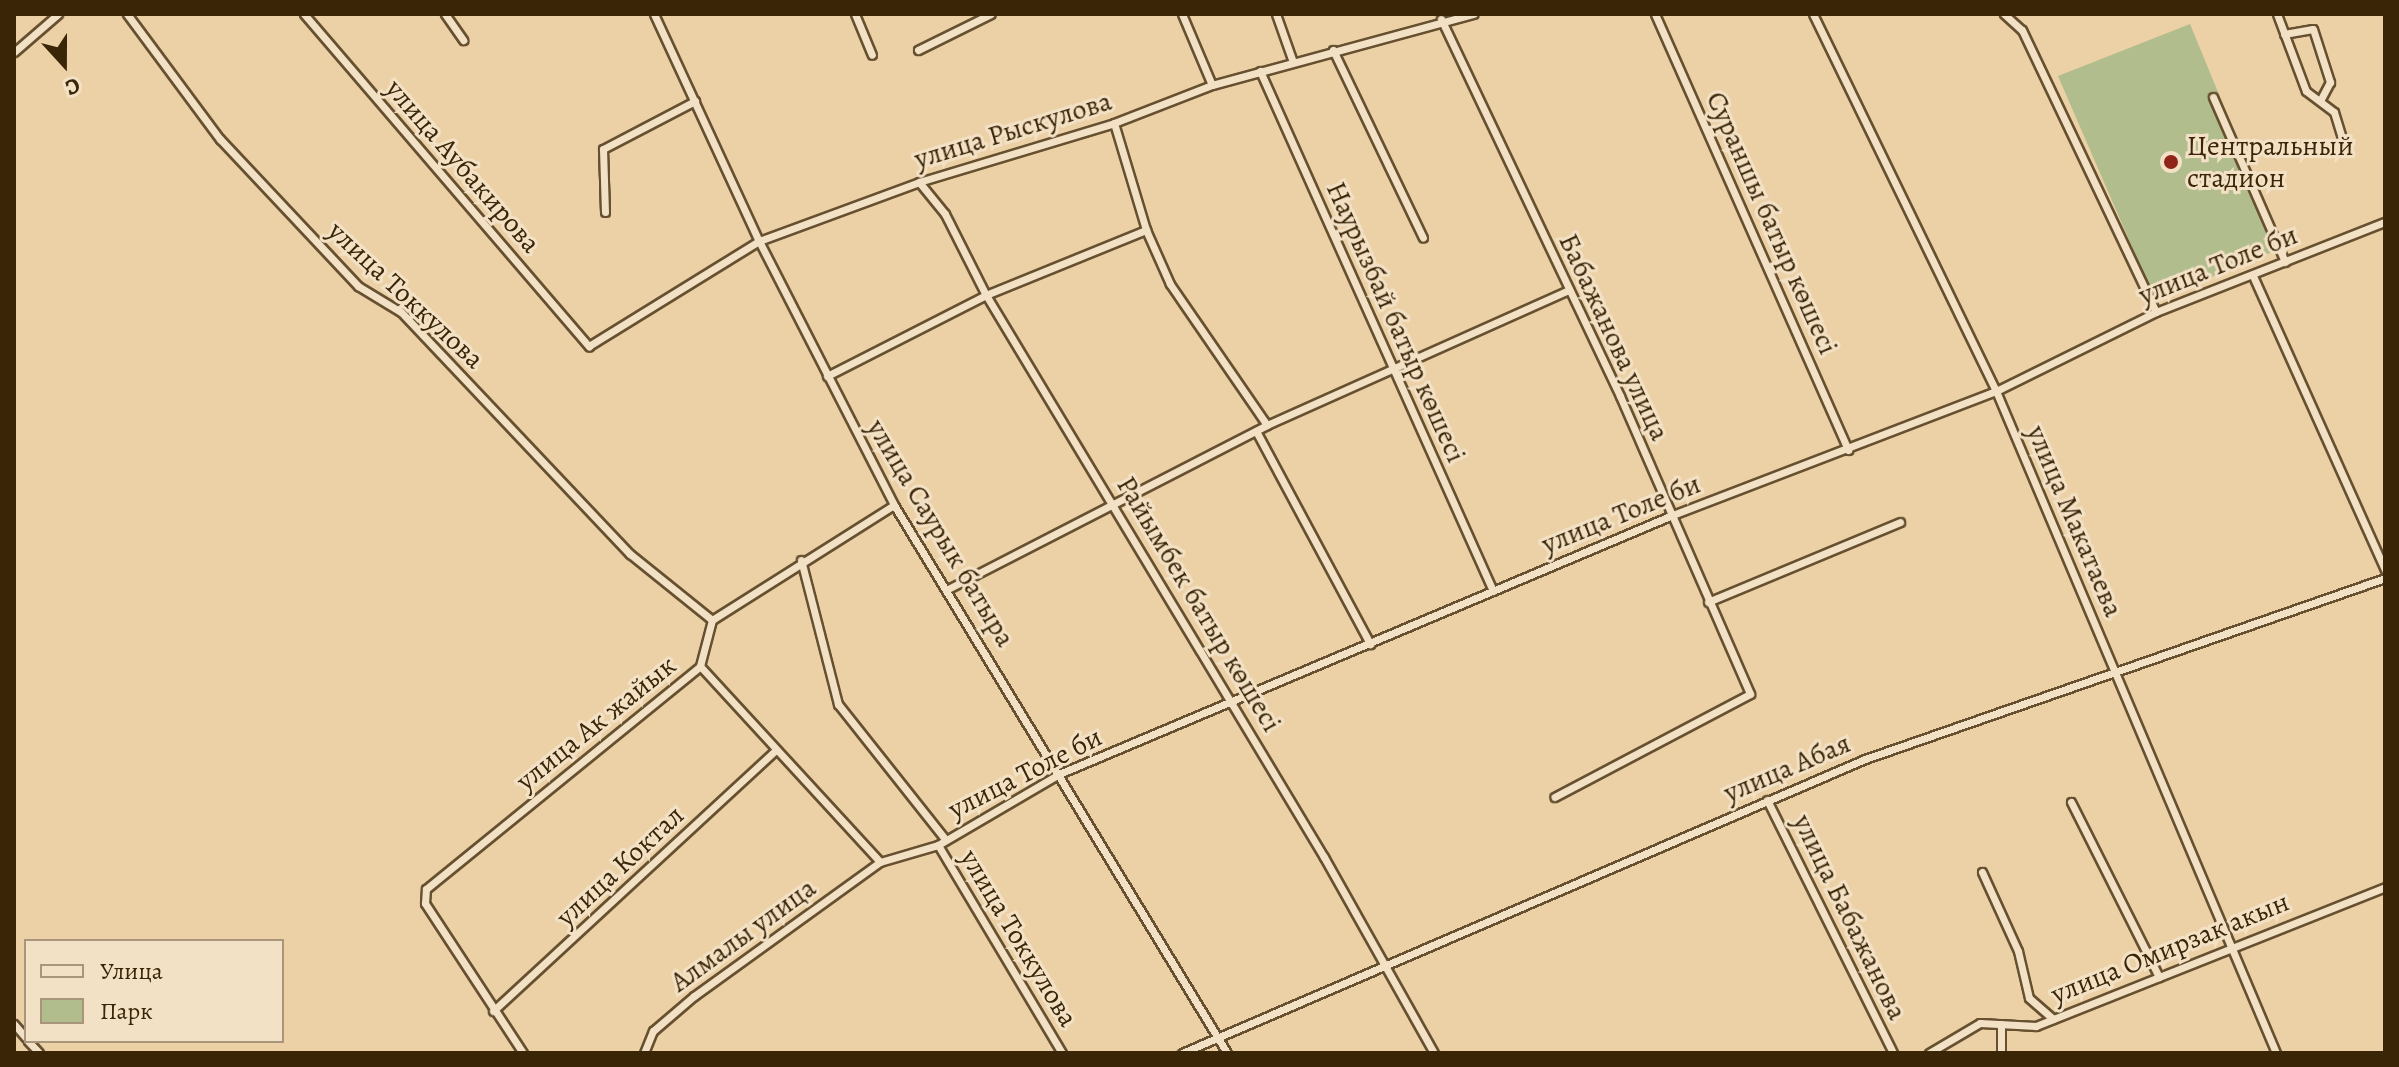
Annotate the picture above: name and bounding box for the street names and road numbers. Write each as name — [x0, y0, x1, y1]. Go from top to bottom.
street label: улица Аубакирова — [378, 72, 548, 260]
street label: улица Рыскулова — [910, 84, 1116, 176]
street label: Сураншы батыр көшесі — [1699, 86, 1845, 360]
street label: Наурызбай батыр көшесі — [1319, 177, 1473, 467]
street label: улица Токкулова — [321, 214, 491, 376]
street label: улица Толе би — [2134, 218, 2302, 312]
street label: Бабажанова улица — [1551, 228, 1677, 446]
street label: улица Саурык батыра — [860, 413, 1022, 653]
street label: улица Макатаева — [2020, 420, 2130, 622]
street label: улица Толе би — [1537, 467, 1705, 561]
street label: Райымбек батыр көшесі — [1109, 470, 1289, 738]
street label: улица Ак жайык — [509, 648, 683, 798]
street label: улица Толе би — [942, 720, 1108, 826]
street label: улица Абая — [1719, 726, 1855, 810]
street label: улица Коктал — [549, 798, 691, 934]
street label: улица Бабажанова — [1786, 809, 1914, 1025]
street label: улица Токкулова — [953, 843, 1085, 1033]
street label: Алмалы улица — [664, 871, 822, 999]
street label: улица Омирзак акын — [2046, 885, 2294, 1011]

